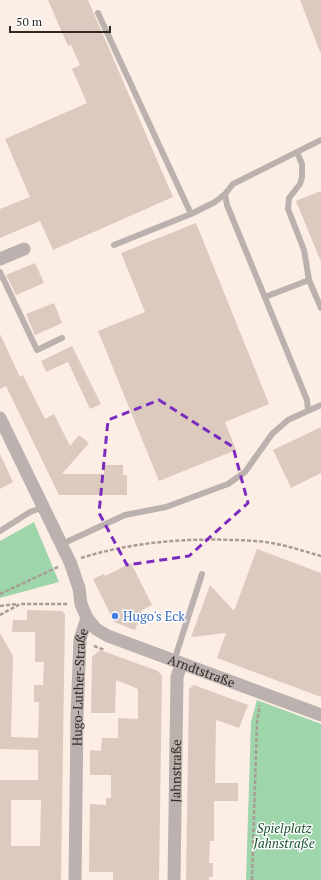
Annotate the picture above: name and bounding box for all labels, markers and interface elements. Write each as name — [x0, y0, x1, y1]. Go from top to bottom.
scale bar — [10, 8, 110, 34]
text: 50 m — [16, 14, 43, 29]
place label: Hugo's Eck — [123, 607, 185, 625]
marker: Hugo's Eck — [110, 611, 120, 621]
street label: Hugo-Luther-Straße — [68, 626, 92, 746]
street label: Arndtstraße — [165, 650, 238, 691]
street label: Jahnstraße — [166, 739, 185, 803]
park label: Spielplatz Jahnstraße — [252, 819, 315, 852]

